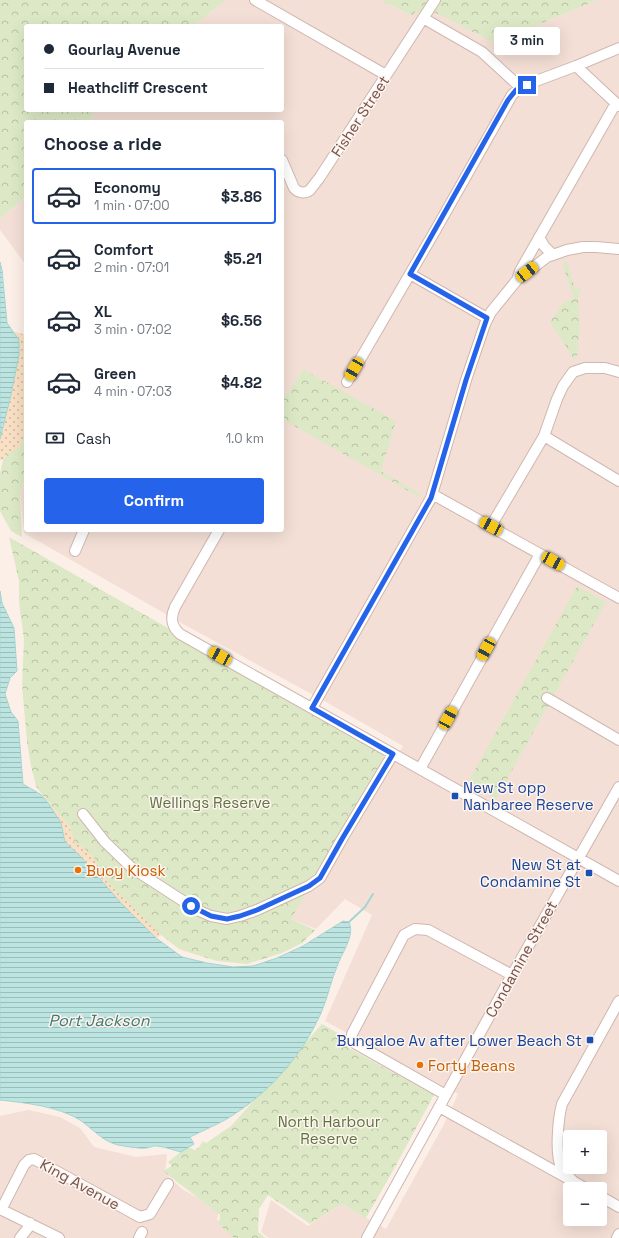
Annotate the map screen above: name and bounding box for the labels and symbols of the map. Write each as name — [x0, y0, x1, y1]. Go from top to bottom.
callout: 3 min — [494, 27, 560, 55]
street label: Fisher Street — [327, 72, 393, 160]
route end — [518, 76, 536, 94]
car — [514, 260, 540, 284]
car — [343, 356, 365, 382]
car — [478, 515, 504, 537]
car — [540, 550, 566, 572]
car — [475, 636, 497, 662]
car — [207, 645, 233, 667]
car — [437, 705, 459, 731]
place label: New St opp Nanbaree Reserve — [463, 778, 594, 814]
marker: New St opp Nanbaree Reserve — [450, 791, 460, 801]
park label: Wellings Reserve — [150, 793, 271, 812]
place label: New St at Condamine St — [480, 855, 581, 891]
place label: Buoy Kiosk — [86, 861, 165, 880]
marker: Buoy Kiosk — [73, 865, 83, 875]
marker: New St at Condamine St — [584, 868, 594, 878]
route start — [182, 897, 200, 915]
street label: Condamine Street — [481, 897, 561, 1021]
water label: Port Jackson — [49, 1010, 151, 1031]
place label: Bungaloe Av after Lower Beach St — [336, 1031, 582, 1050]
marker: Bungaloe Av after Lower Beach St — [585, 1035, 595, 1045]
place label: Forty Beans — [428, 1056, 515, 1075]
marker: Forty Beans — [415, 1060, 425, 1070]
park label: North Harbour Reserve — [278, 1112, 381, 1148]
street label: King Avenue — [37, 1154, 123, 1214]

